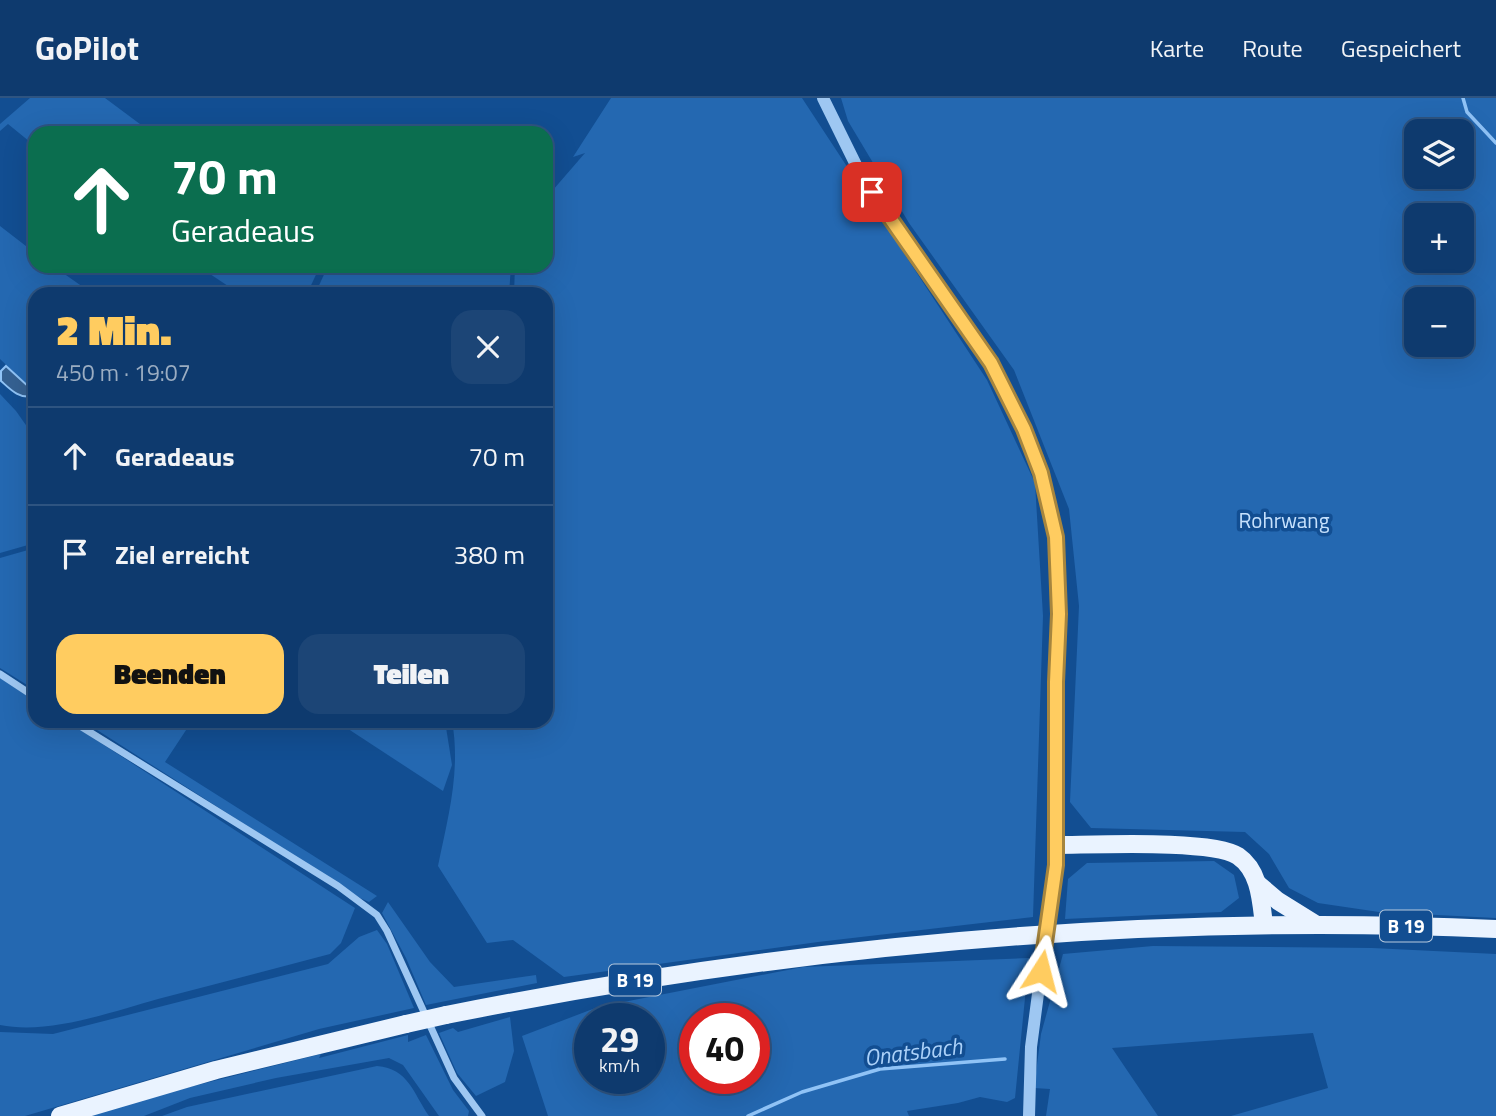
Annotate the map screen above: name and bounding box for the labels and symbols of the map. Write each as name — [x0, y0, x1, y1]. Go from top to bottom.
pin — [842, 162, 902, 222]
park label: Rohrwang — [1239, 504, 1330, 536]
road number: B 19 — [1380, 911, 1432, 942]
position arrow — [1004, 934, 1078, 1008]
road number: B 19 — [609, 964, 661, 996]
speed limit sign: 40 — [679, 1003, 770, 1094]
water label: Onatsbach — [862, 1028, 964, 1075]

